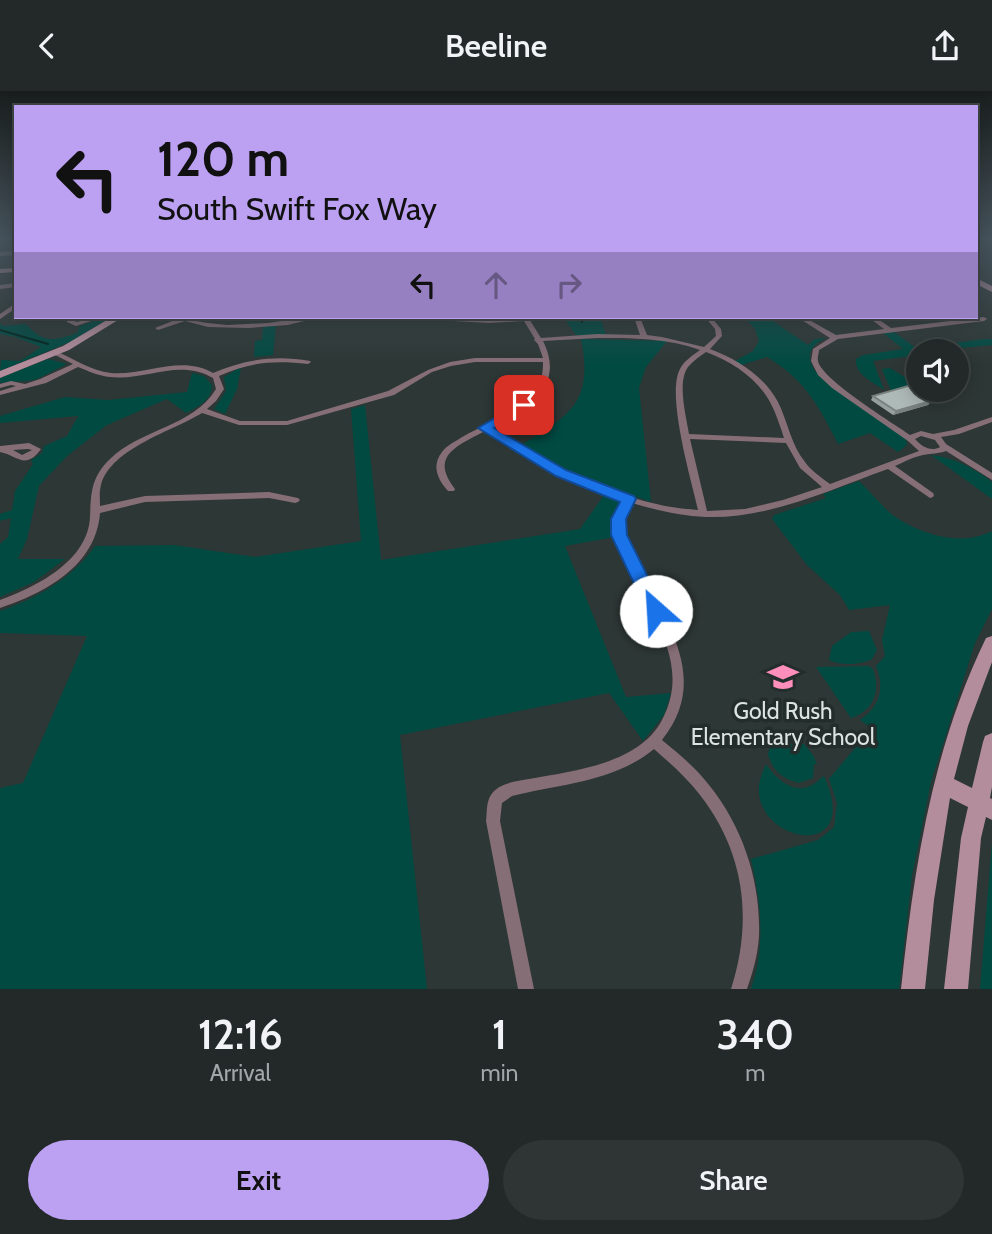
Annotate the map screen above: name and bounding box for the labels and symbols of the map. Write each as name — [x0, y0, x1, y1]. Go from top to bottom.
pin — [494, 375, 554, 435]
position arrow — [619, 574, 693, 648]
school or university icon: Gold Rush Elementary School — [766, 660, 800, 694]
place label: Gold Rush Elementary School — [691, 697, 876, 751]

